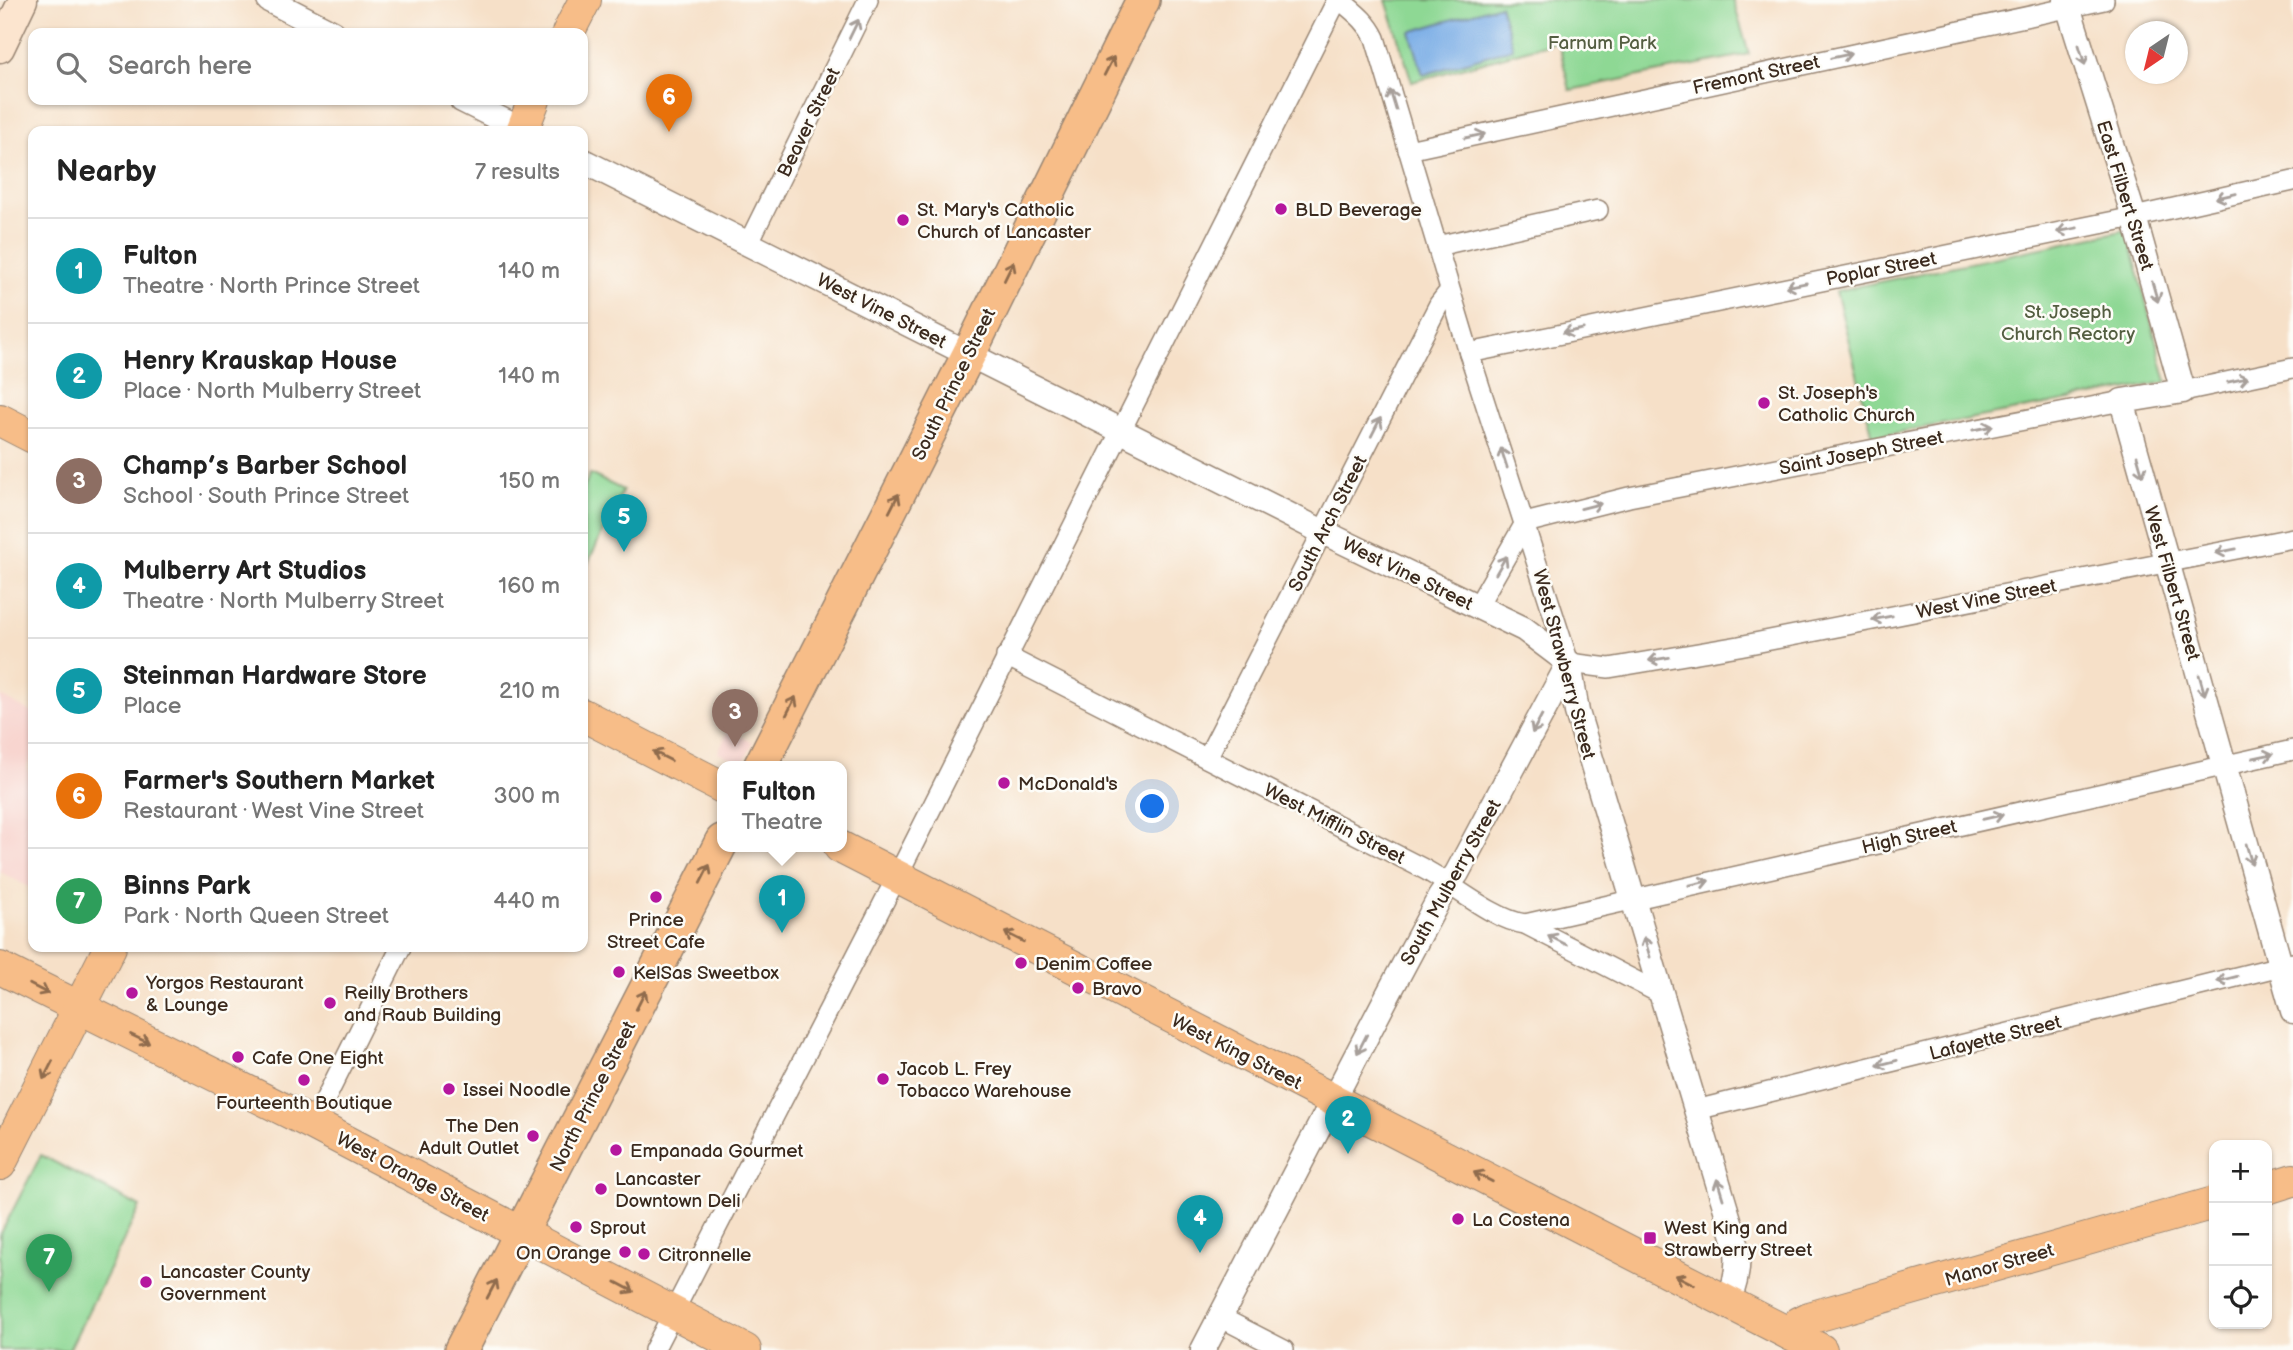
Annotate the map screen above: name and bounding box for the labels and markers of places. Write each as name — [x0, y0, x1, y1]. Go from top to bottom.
pin: 6 — [646, 74, 692, 132]
place label: St. Mary's Catholic Church of Lancaster — [917, 199, 1092, 244]
place label: BLD Beverage — [1295, 199, 1422, 222]
marker: BLD Beverage — [1273, 201, 1289, 217]
marker: St. Mary's Catholic Church of Lancaster — [895, 212, 911, 228]
place label: St. Joseph's Catholic Church — [1778, 382, 1915, 427]
marker: St. Joseph's Catholic Church — [1756, 395, 1772, 411]
pin: 5 — [601, 494, 647, 552]
pin: 3 — [712, 689, 758, 747]
place label: McDonald's — [1018, 773, 1118, 796]
marker: McDonald's — [996, 775, 1012, 791]
pin: 1 — [759, 875, 805, 933]
marker: Prince Street Cafe — [648, 889, 664, 905]
place label: Prince Street Cafe — [607, 909, 705, 954]
place label: Denim Coffee — [1035, 953, 1152, 976]
marker: Denim Coffee — [1013, 955, 1029, 971]
place label: KelSas Sweetbox — [633, 962, 779, 985]
marker: KelSas Sweetbox — [611, 964, 627, 980]
place label: Yorgos Restaurant & Lounge — [145, 972, 304, 1017]
place label: Bravo — [1092, 978, 1142, 1001]
marker: Bravo — [1070, 980, 1086, 996]
place label: Reilly Brothers and Raub Building — [344, 982, 501, 1027]
marker: Yorgos Restaurant & Lounge — [124, 985, 140, 1001]
marker: Reilly Brothers and Raub Building — [322, 995, 338, 1011]
place label: Cafe One Eight — [252, 1047, 384, 1070]
marker: Cafe One Eight — [230, 1049, 246, 1065]
place label: Jacob L. Frey Tobacco Warehouse — [897, 1058, 1071, 1103]
marker: Jacob L. Frey Tobacco Warehouse — [875, 1071, 891, 1087]
marker: Fourteenth Boutique — [296, 1072, 312, 1088]
place label: Issei Noodle — [463, 1079, 571, 1102]
marker: Issei Noodle — [441, 1081, 457, 1097]
place label: Fourteenth Boutique — [216, 1092, 392, 1115]
pin: 2 — [1325, 1096, 1371, 1154]
place label: The Den Adult Outlet — [419, 1115, 519, 1160]
marker: The Den Adult Outlet — [525, 1128, 541, 1144]
place label: Empanada Gourmet — [630, 1140, 804, 1163]
marker: Empanada Gourmet — [608, 1142, 624, 1158]
place label: Lancaster Downtown Deli — [615, 1168, 741, 1213]
marker: Lancaster Downtown Deli — [593, 1181, 609, 1197]
pin: 4 — [1177, 1195, 1223, 1253]
place label: La Costena — [1472, 1209, 1570, 1232]
marker: La Costena — [1450, 1211, 1466, 1227]
place label: Sprout — [590, 1217, 646, 1240]
place label: West King and Strawberry Street — [1664, 1217, 1812, 1262]
marker: Sprout — [568, 1219, 584, 1235]
marker: West King and Strawberry Street — [1642, 1230, 1658, 1246]
pin: 7 — [26, 1234, 72, 1292]
place label: On Orange — [516, 1242, 611, 1265]
marker: On Orange — [617, 1244, 633, 1260]
place label: Citronnelle — [658, 1244, 751, 1267]
marker: Citronnelle — [636, 1246, 652, 1262]
place label: Lancaster County Government — [160, 1261, 311, 1306]
marker: Lancaster County Government — [138, 1274, 154, 1290]

